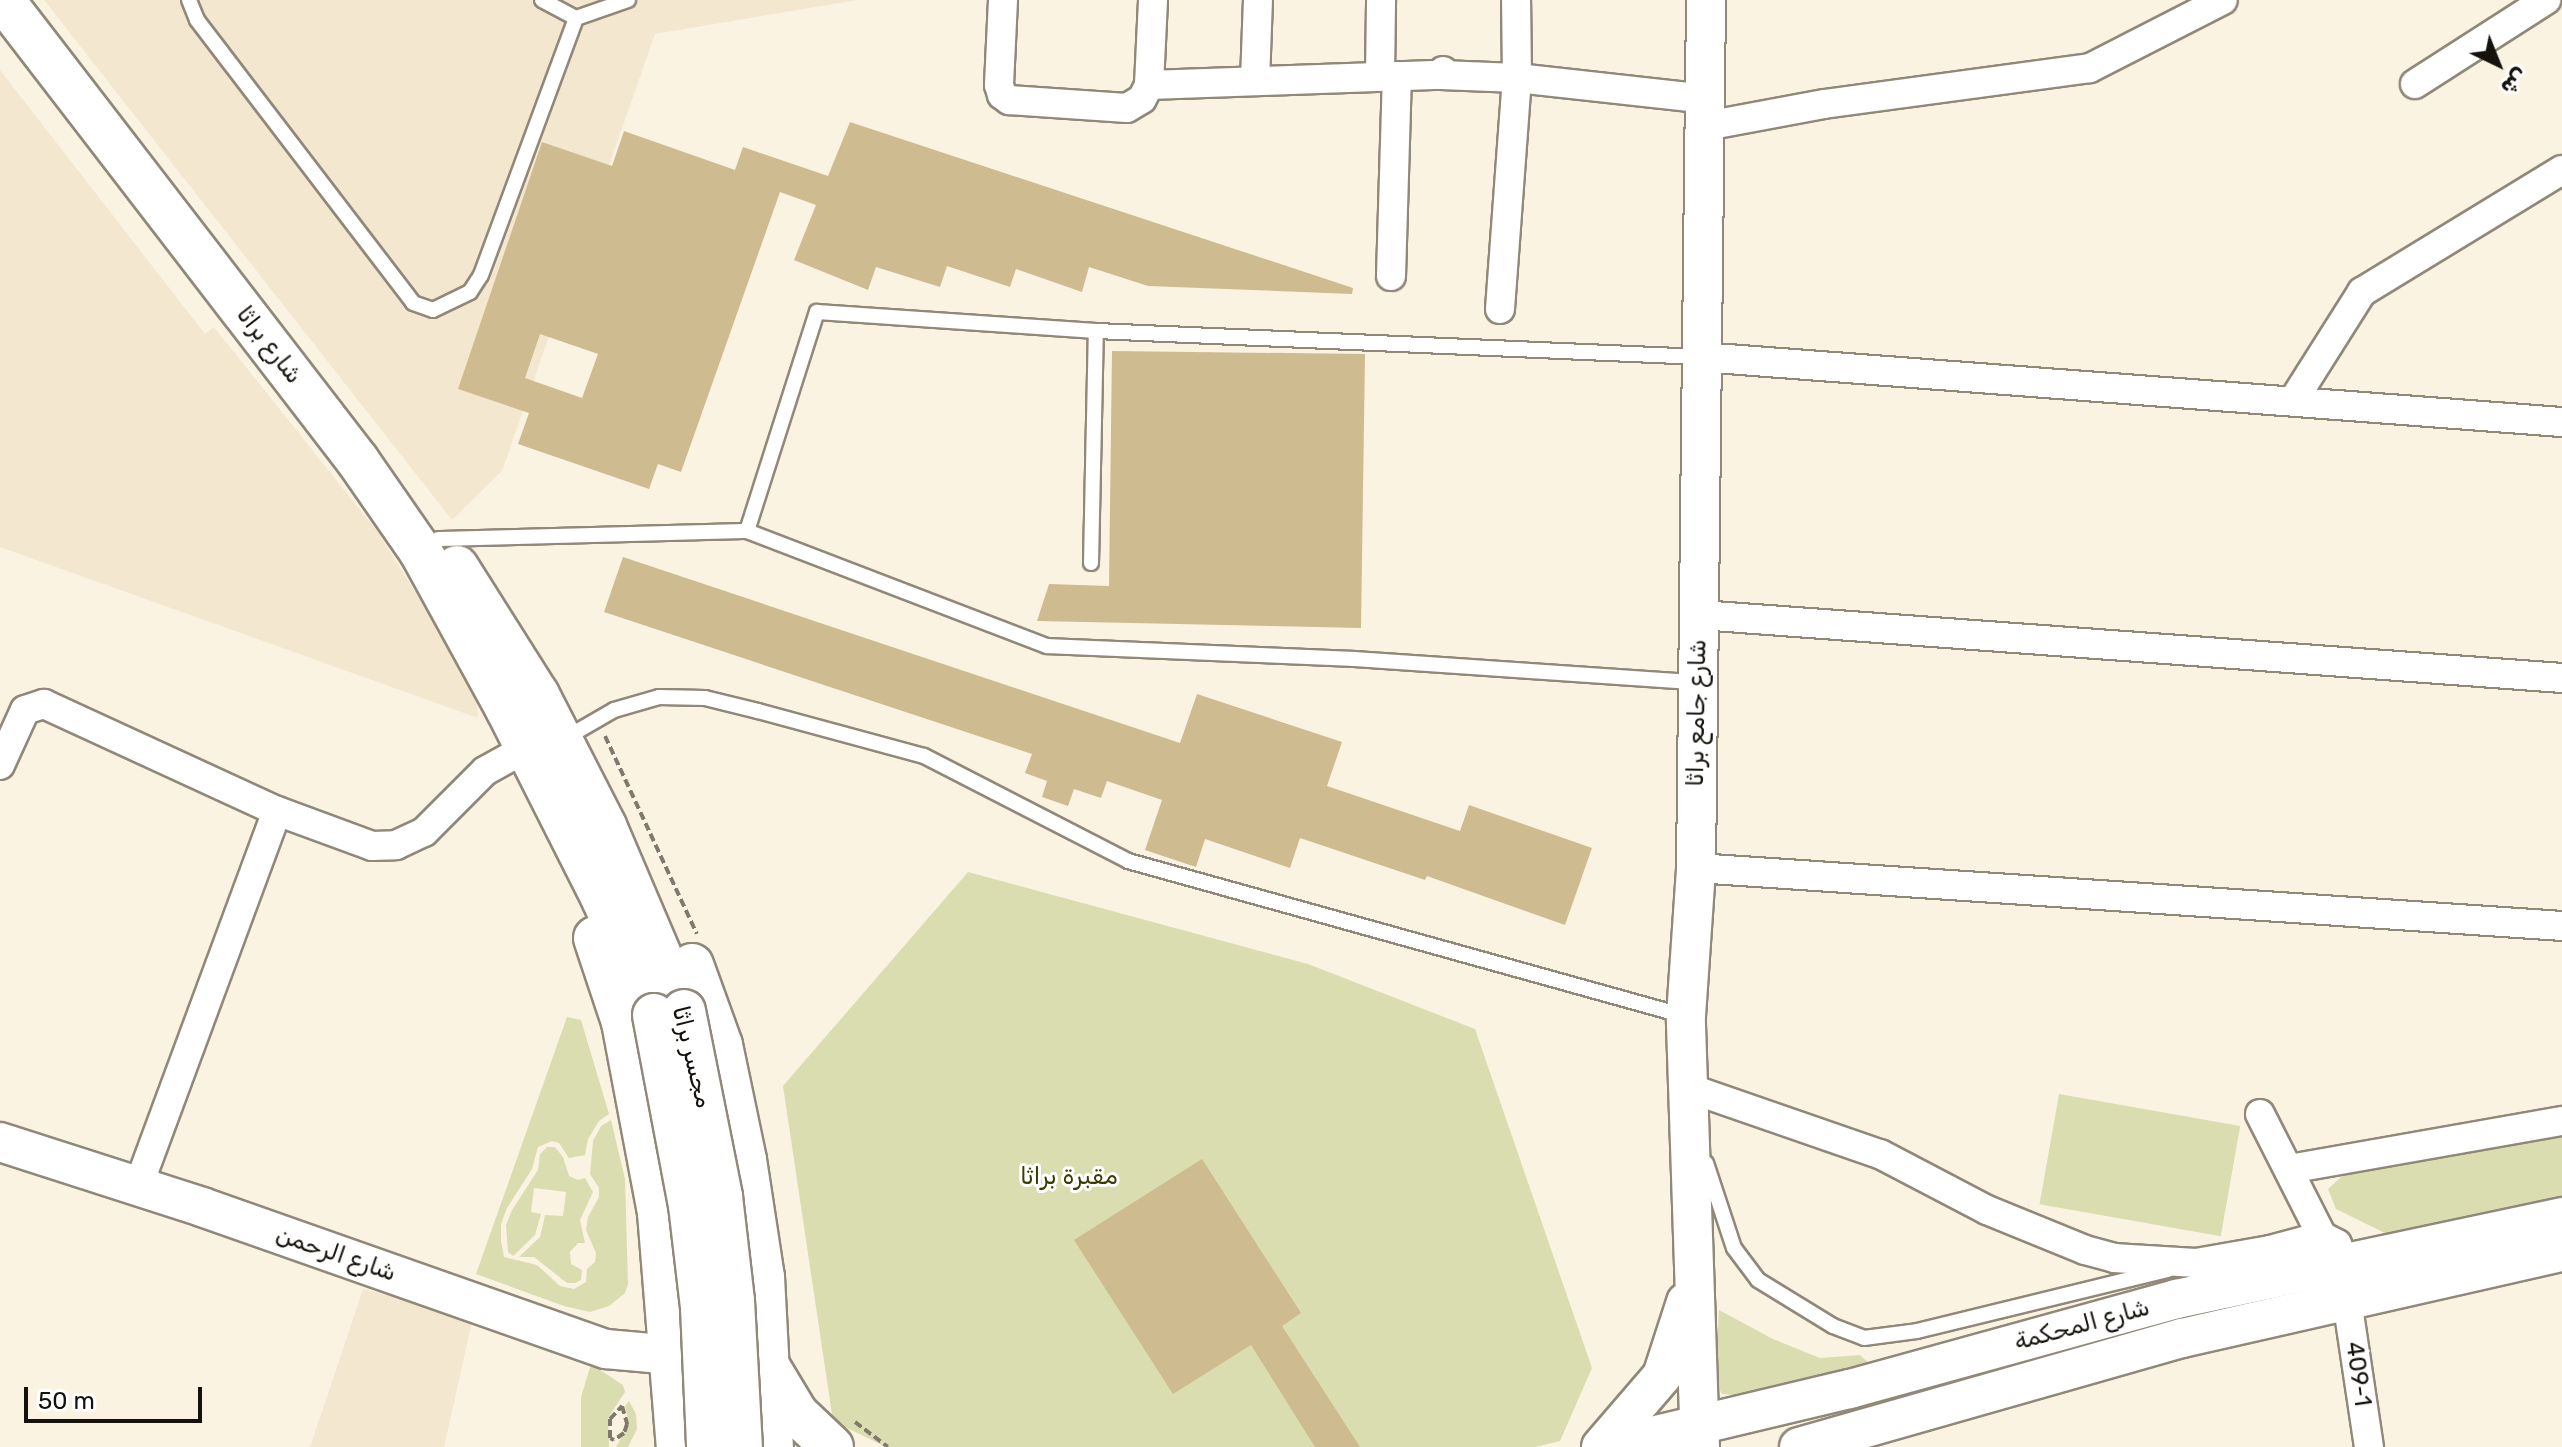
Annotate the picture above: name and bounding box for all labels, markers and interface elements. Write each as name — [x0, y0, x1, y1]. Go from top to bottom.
north arrow — [2458, 24, 2538, 104]
text: ش — [2495, 63, 2534, 101]
street label: شارع براثا — [230, 301, 308, 389]
street label: شارع جامع براثا — [1681, 639, 1713, 787]
street label: مجسر براثا — [665, 1003, 719, 1111]
park label: مقبرة براثا — [1020, 1163, 1118, 1191]
street label: شارع الرحمن — [272, 1220, 400, 1288]
street label: شارع المحكمة — [2011, 1293, 2153, 1357]
street label: 409-1 — [2339, 1340, 2377, 1408]
scale bar — [28, 1371, 206, 1421]
text: 50 m — [38, 1387, 95, 1415]

